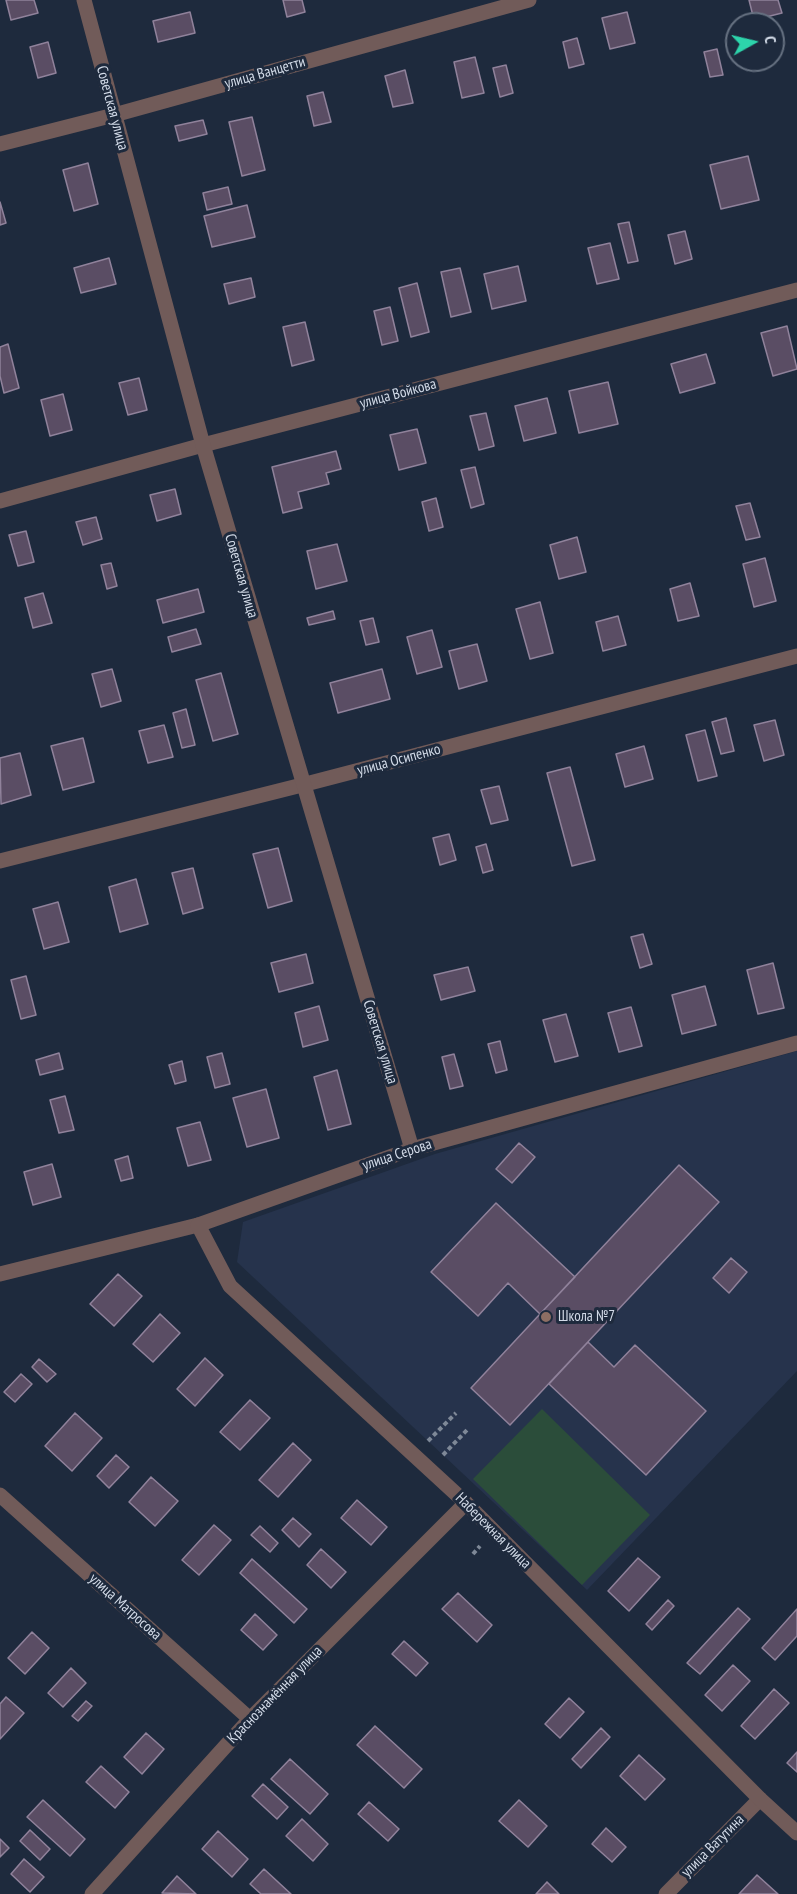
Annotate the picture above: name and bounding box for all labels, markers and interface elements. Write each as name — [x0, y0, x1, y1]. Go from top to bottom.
north arrow — [725, 12, 785, 72]
text: С — [760, 35, 781, 45]
street label: улица Ванцетти — [223, 53, 307, 93]
street label: Советская улица — [92, 64, 132, 152]
street label: улица Войкова — [358, 375, 438, 413]
street label: Советская улица — [220, 532, 262, 620]
street label: улица Осипенко — [355, 740, 443, 780]
street label: Советская улица — [359, 998, 401, 1086]
street label: улица Серова — [360, 1135, 434, 1175]
place label: Школа №7 — [558, 1308, 615, 1326]
marker: Школа №7 — [539, 1310, 553, 1324]
street label: Набережная улица — [451, 1489, 535, 1573]
street label: улица Матросова — [85, 1570, 165, 1644]
street label: Краснознамённая улица — [224, 1642, 326, 1748]
street label: улица Ватутина — [678, 1811, 748, 1881]

